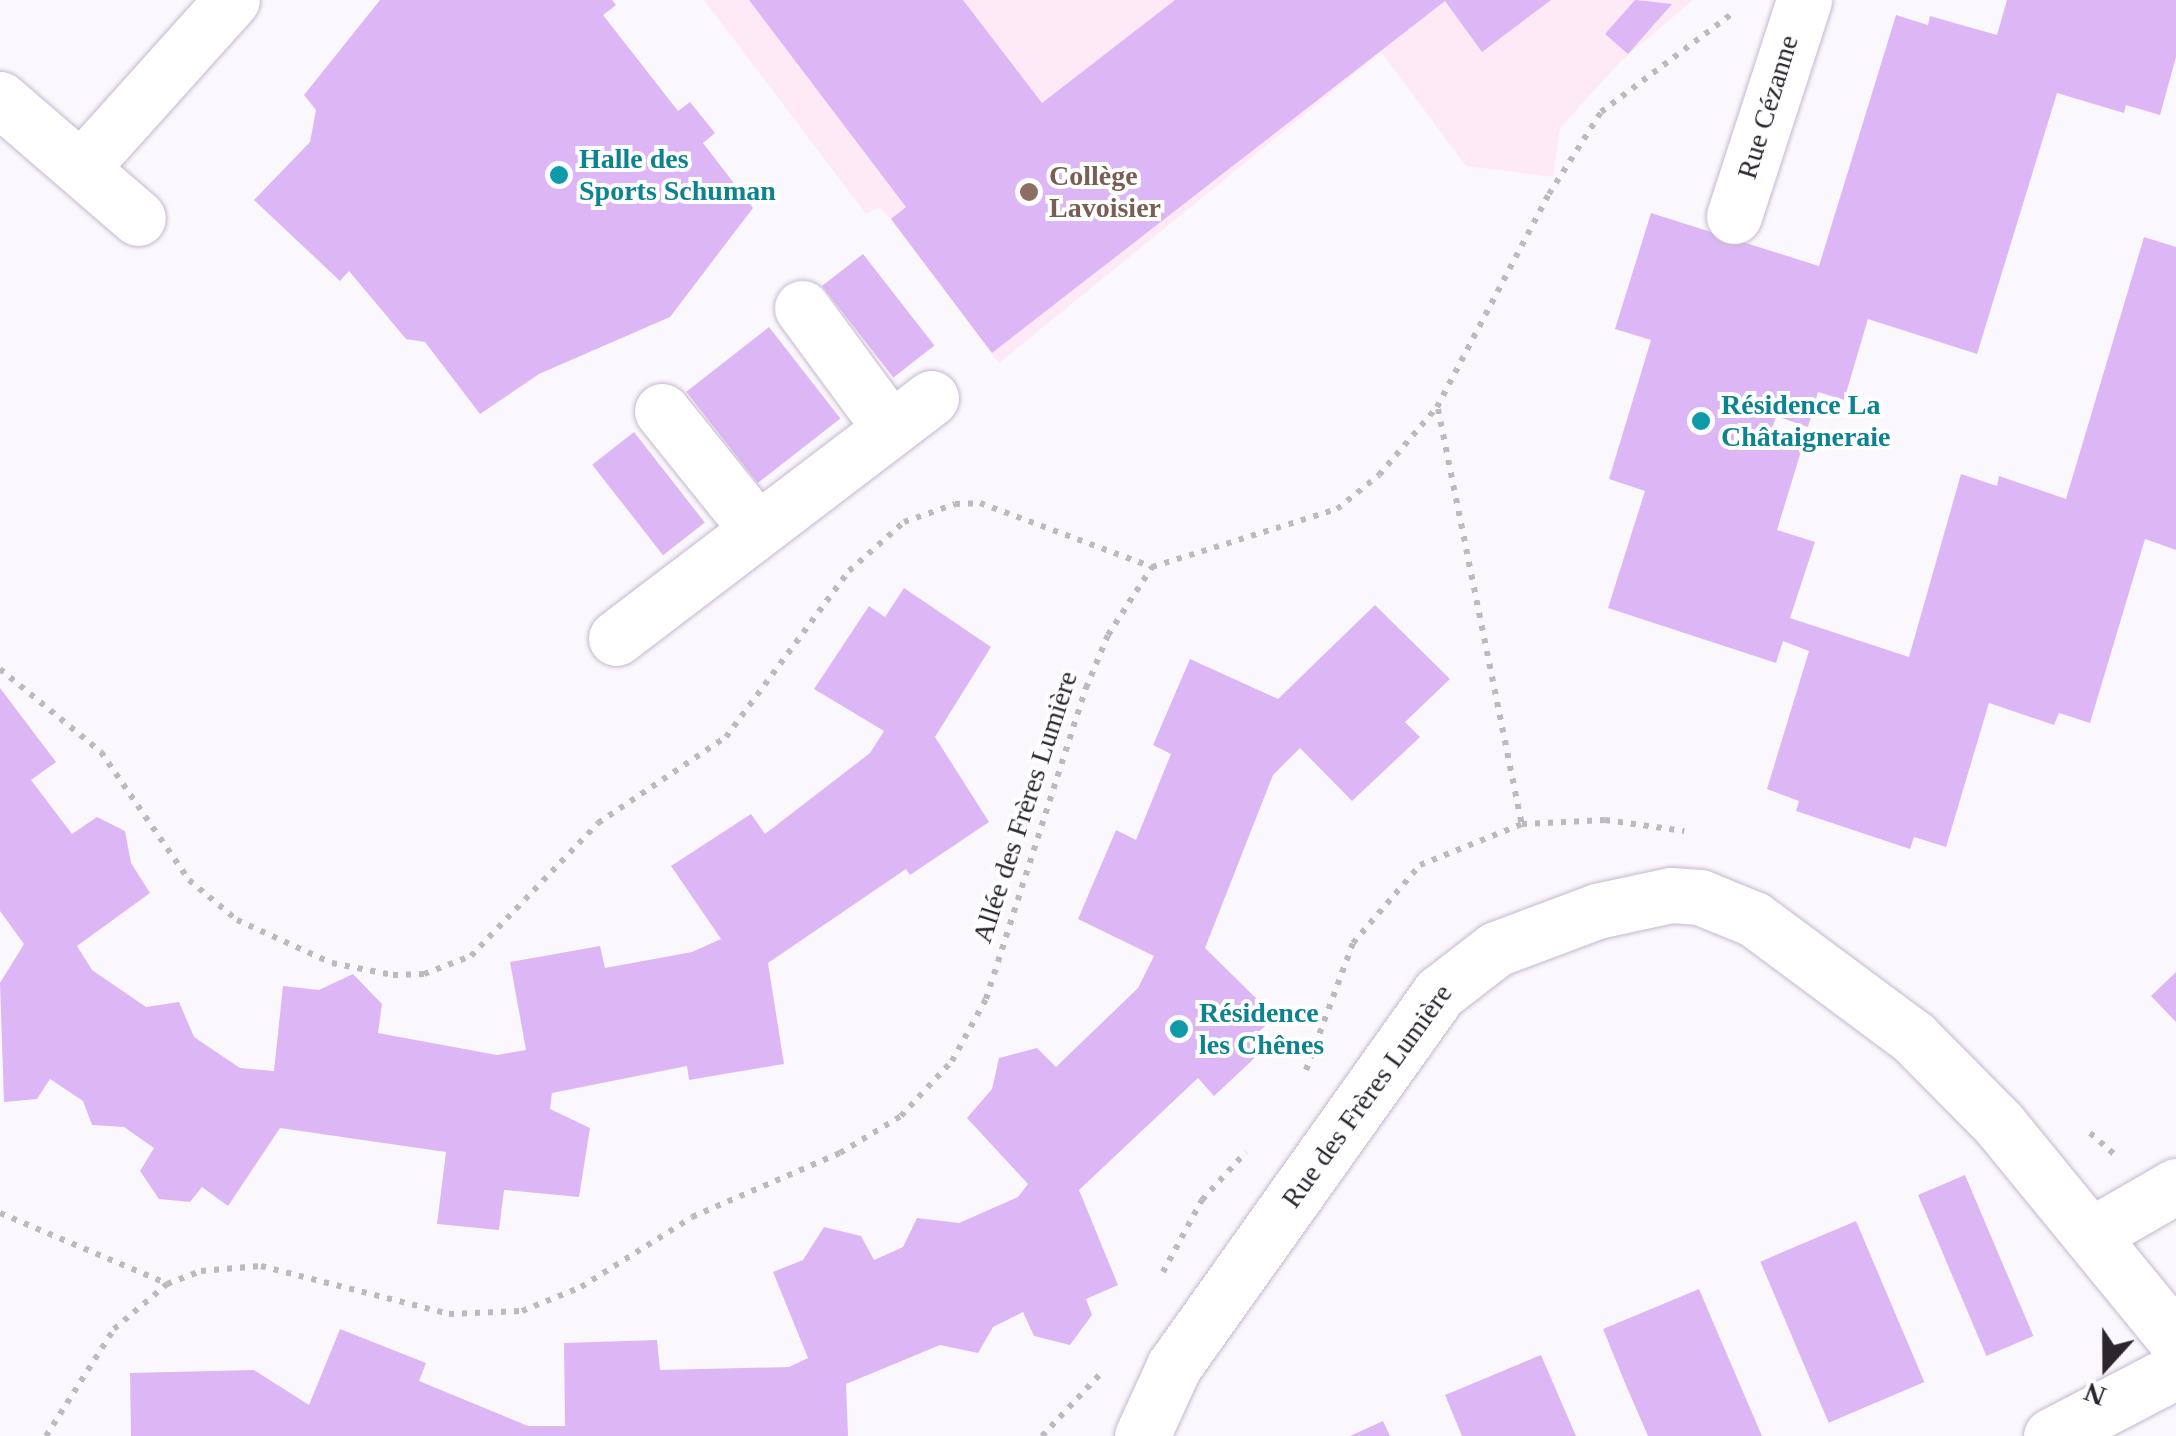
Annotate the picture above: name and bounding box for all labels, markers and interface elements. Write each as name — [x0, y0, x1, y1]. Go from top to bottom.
street label: Rue Cézanne — [1730, 31, 1806, 183]
place label: Halle des Sports Schuman — [579, 142, 776, 208]
place label: Collège Lavoisier — [1049, 159, 1161, 225]
marker: Halle des Sports Schuman — [548, 164, 570, 186]
marker: Collège Lavoisier — [1018, 181, 1040, 203]
place label: Résidence La Châtaigneraie — [1721, 388, 1891, 454]
marker: Résidence La Châtaigneraie — [1690, 410, 1712, 432]
street label: Allée des Frères Lumière — [965, 667, 1085, 947]
street label: Rue des Frères Lumière — [1275, 978, 1459, 1214]
place label: Résidence les Chênes — [1199, 996, 1324, 1062]
marker: Résidence les Chênes — [1168, 1018, 1190, 1040]
north arrow — [2056, 1316, 2156, 1416]
text: N — [2080, 1376, 2110, 1413]

